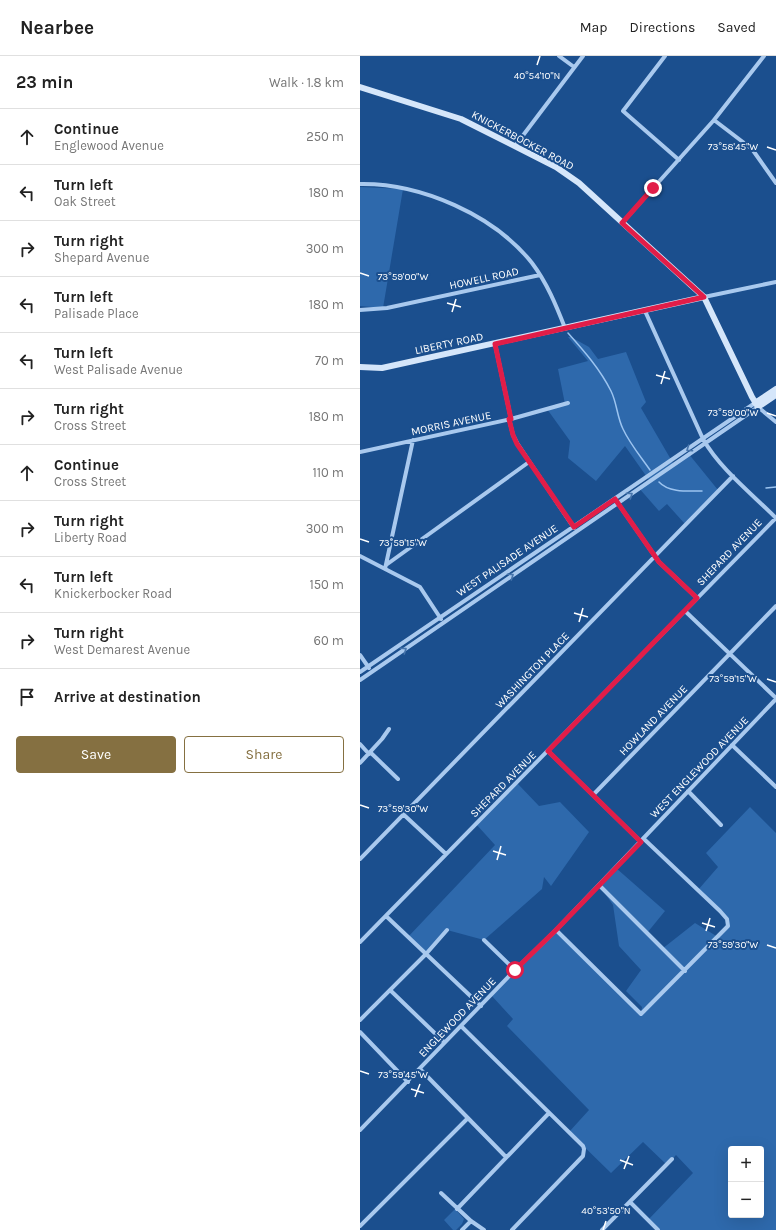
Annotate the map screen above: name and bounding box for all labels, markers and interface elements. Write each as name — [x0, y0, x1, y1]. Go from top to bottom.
text: Nearbee — [20, 17, 94, 39]
text: Map — [580, 19, 608, 36]
text: Directions — [630, 19, 695, 36]
text: Saved — [717, 19, 756, 36]
text: 40°54'10"N — [514, 70, 560, 82]
text: 23 min — [16, 72, 73, 92]
text: Walk · 1.8 km — [269, 75, 344, 90]
street label: KNICKERBOCKER ROAD — [469, 108, 576, 173]
text: Continue — [54, 120, 119, 138]
icon: ahead — [16, 126, 38, 148]
text: 250 m — [306, 129, 344, 144]
text: Englewood Avenue — [54, 138, 164, 153]
text: 73°58'45"W — [708, 141, 758, 153]
text: Turn left — [54, 176, 113, 194]
route end — [644, 179, 662, 197]
icon: left — [16, 182, 38, 204]
text: 180 m — [309, 185, 344, 200]
text: Oak Street — [54, 194, 116, 209]
text: Turn right — [54, 232, 124, 250]
icon: right — [16, 238, 38, 260]
text: 300 m — [306, 241, 344, 256]
text: Shepard Avenue — [54, 250, 149, 265]
street label: HOWELL ROAD — [448, 265, 520, 292]
text: 73°59'00"W — [378, 271, 428, 283]
text: Turn left — [54, 288, 113, 306]
icon: left — [16, 294, 38, 316]
text: 180 m — [309, 297, 344, 312]
text: Palisade Place — [54, 306, 139, 321]
street label: LIBERTY ROAD — [414, 330, 484, 357]
text: Turn left — [54, 344, 113, 362]
icon: left — [16, 350, 38, 372]
text: 70 m — [315, 353, 344, 368]
text: West Palisade Avenue — [54, 362, 183, 377]
text: Turn right — [54, 400, 124, 418]
icon: right — [16, 406, 38, 428]
text: 73°59'00"W — [708, 407, 758, 419]
text: 180 m — [309, 409, 344, 424]
street label: MORRIS AVENUE — [410, 409, 492, 438]
text: Cross Street — [54, 418, 126, 433]
one-way arrow — [686, 444, 693, 451]
text: Continue — [54, 456, 119, 474]
icon: ahead — [16, 462, 38, 484]
text: 110 m — [312, 465, 344, 480]
text: Cross Street — [54, 474, 126, 489]
one-way arrow — [626, 492, 633, 500]
text: Turn right — [54, 512, 124, 530]
street label: SHEPARD AVENUE — [694, 516, 765, 589]
icon: right — [16, 518, 38, 540]
text: 300 m — [306, 521, 344, 536]
street label: WEST PALISADE AVENUE — [454, 522, 560, 599]
text: Liberty Road — [54, 530, 127, 545]
text: 73°59'15"W — [379, 537, 427, 549]
text: Turn left — [54, 568, 113, 586]
one-way arrow — [507, 573, 514, 581]
icon: left — [16, 574, 38, 596]
text: 150 m — [309, 577, 344, 592]
text: Knickerbocker Road — [54, 586, 172, 601]
text: Turn right — [54, 624, 124, 642]
icon: right — [16, 630, 38, 652]
street label: WASHINGTON PLACE — [493, 630, 572, 711]
text: 60 m — [314, 633, 344, 648]
text: West Demarest Avenue — [54, 642, 190, 657]
one-way arrow — [399, 648, 406, 655]
text: 73°59'15"W — [709, 673, 757, 685]
street label: HOWLAND AVENUE — [617, 683, 690, 758]
icon: arrive — [16, 686, 38, 708]
text: Arrive at destination — [54, 688, 201, 706]
street label: WEST ENGLEWOOD AVENUE — [647, 714, 751, 821]
button: Save — [16, 736, 176, 773]
button: Share — [184, 736, 344, 773]
street label: SHEPARD AVENUE — [468, 749, 539, 820]
text: 73°59'30"W — [378, 803, 428, 815]
text: 73°59'30"W — [708, 939, 758, 951]
route start — [506, 961, 524, 979]
street label: ENGLEWOOD AVENUE — [416, 975, 499, 1060]
text: 73°59'45"W — [378, 1069, 428, 1081]
map controls — [728, 1146, 764, 1218]
button: + — [728, 1146, 764, 1182]
button: − — [728, 1182, 764, 1218]
text: 40°53'50"N — [581, 1205, 631, 1217]

